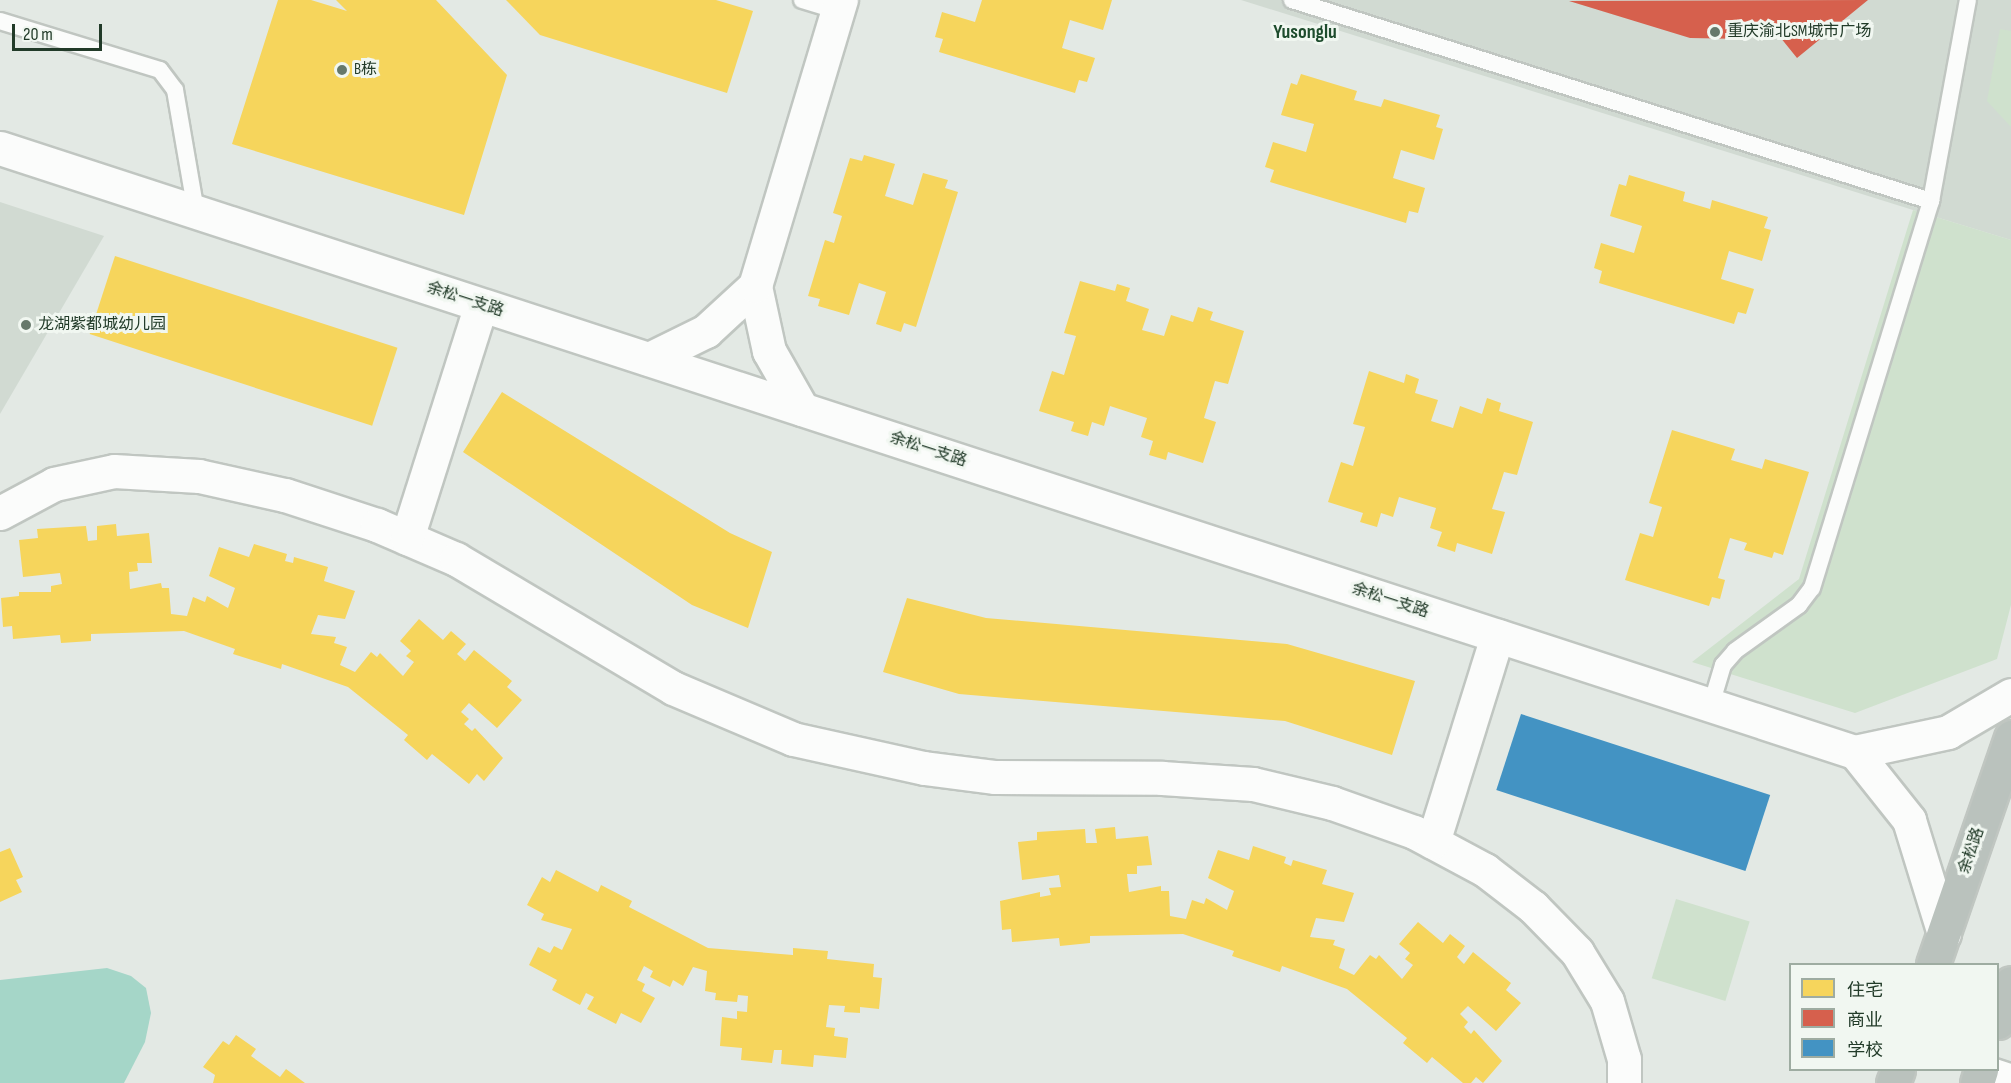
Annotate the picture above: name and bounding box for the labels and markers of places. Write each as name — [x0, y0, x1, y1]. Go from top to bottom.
place label: 重庆渝北SM城市广场 — [1727, 22, 1871, 42]
marker: 重庆渝北SM城市广场 — [1708, 25, 1722, 39]
place label: B栋 — [354, 60, 377, 80]
marker: B栋 — [335, 63, 349, 77]
place label: 龙湖紫都城幼儿园 — [38, 315, 166, 335]
marker: 龙湖紫都城幼儿园 — [19, 318, 33, 332]

